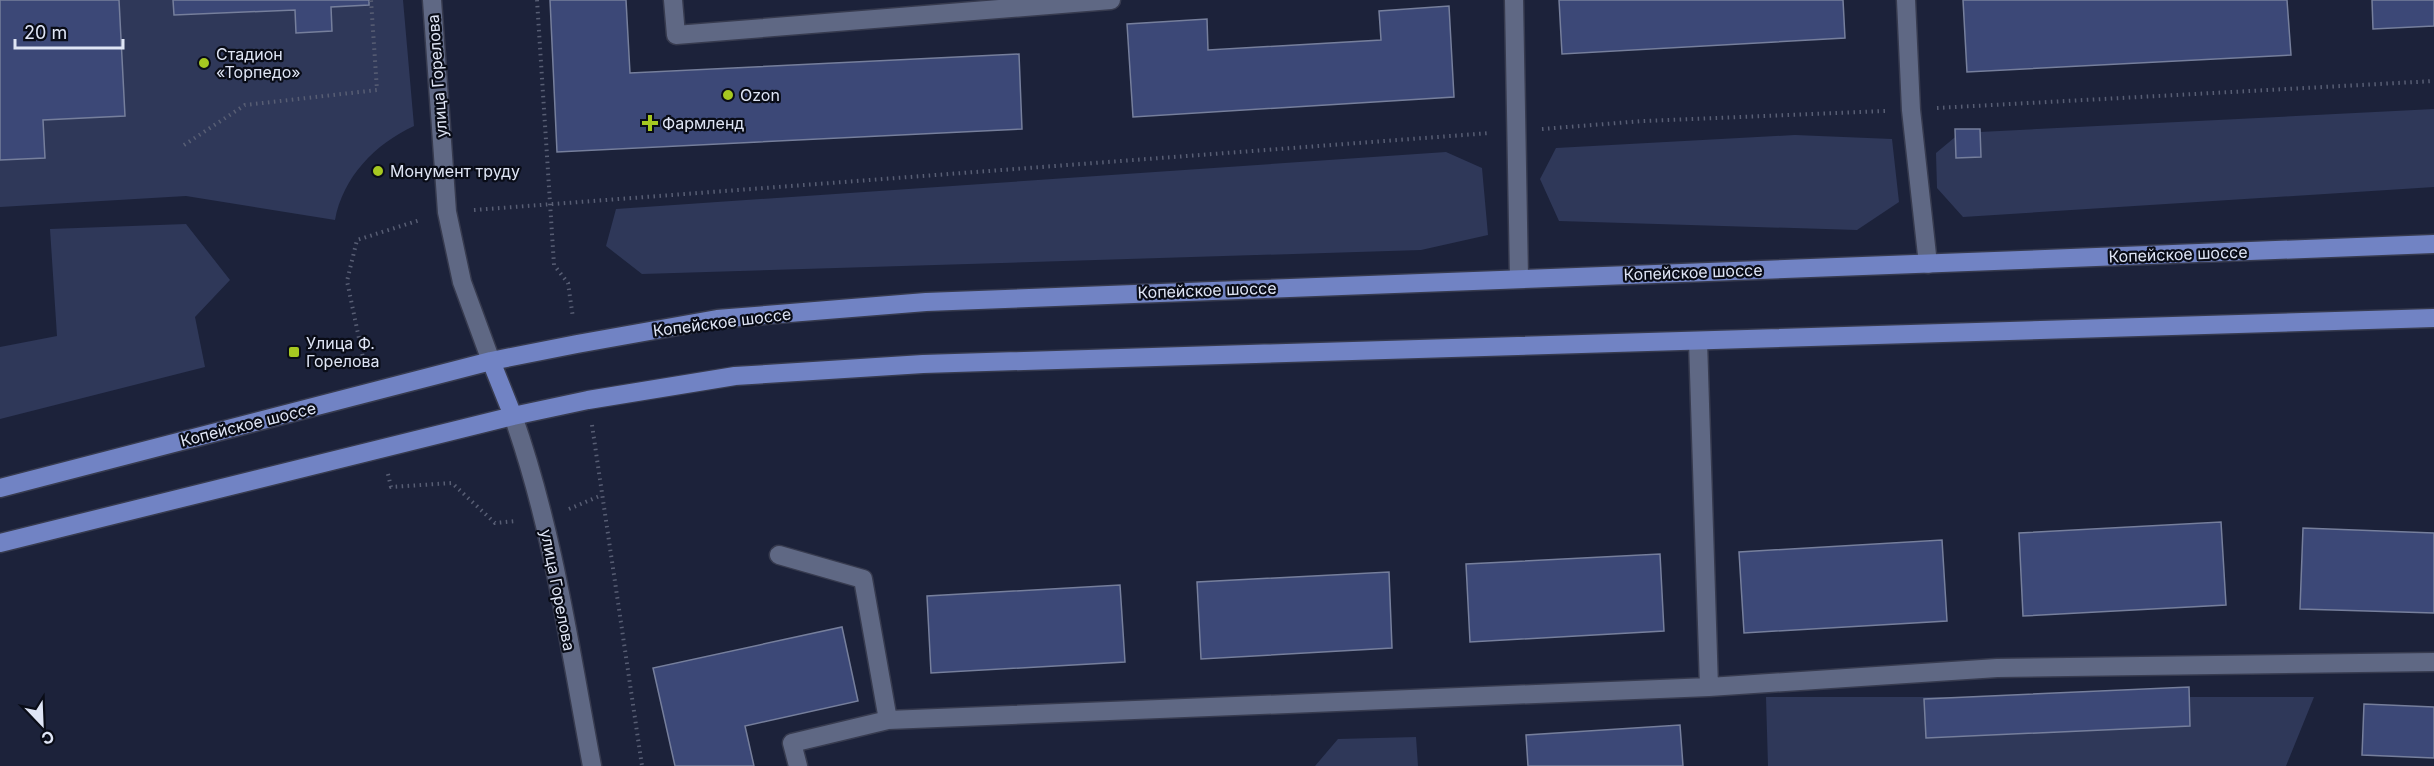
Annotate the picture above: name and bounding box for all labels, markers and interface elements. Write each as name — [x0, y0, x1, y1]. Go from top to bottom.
scale bar — [15, 12, 123, 50]
street label: улица Горелова — [423, 14, 451, 138]
text: 20 m — [24, 22, 67, 43]
place label: Стадион «Торпедо» — [216, 44, 301, 82]
marker: Стадион «Торпедо» — [197, 56, 211, 70]
place label: Ozon — [740, 85, 780, 105]
marker: Ozon — [721, 88, 735, 102]
place label: Фармленд — [662, 113, 744, 133]
marker: Фармленд — [643, 116, 657, 130]
place label: Монумент труду — [390, 161, 520, 181]
marker: Монумент труду — [371, 164, 385, 178]
street label: Копейское шоссе — [2108, 242, 2248, 266]
street label: Копейское шоссе — [1623, 260, 1763, 284]
street label: Копейское шоссе — [1137, 278, 1277, 302]
street label: Копейское шоссе — [652, 304, 792, 340]
place label: Улица Ф. Горелова — [306, 333, 380, 371]
marker: Улица Ф. Горелова — [287, 345, 301, 359]
street label: Копейское шоссе — [178, 397, 318, 451]
street label: улица Горелова — [536, 527, 580, 653]
north arrow — [12, 694, 72, 754]
text: С — [38, 726, 57, 749]

